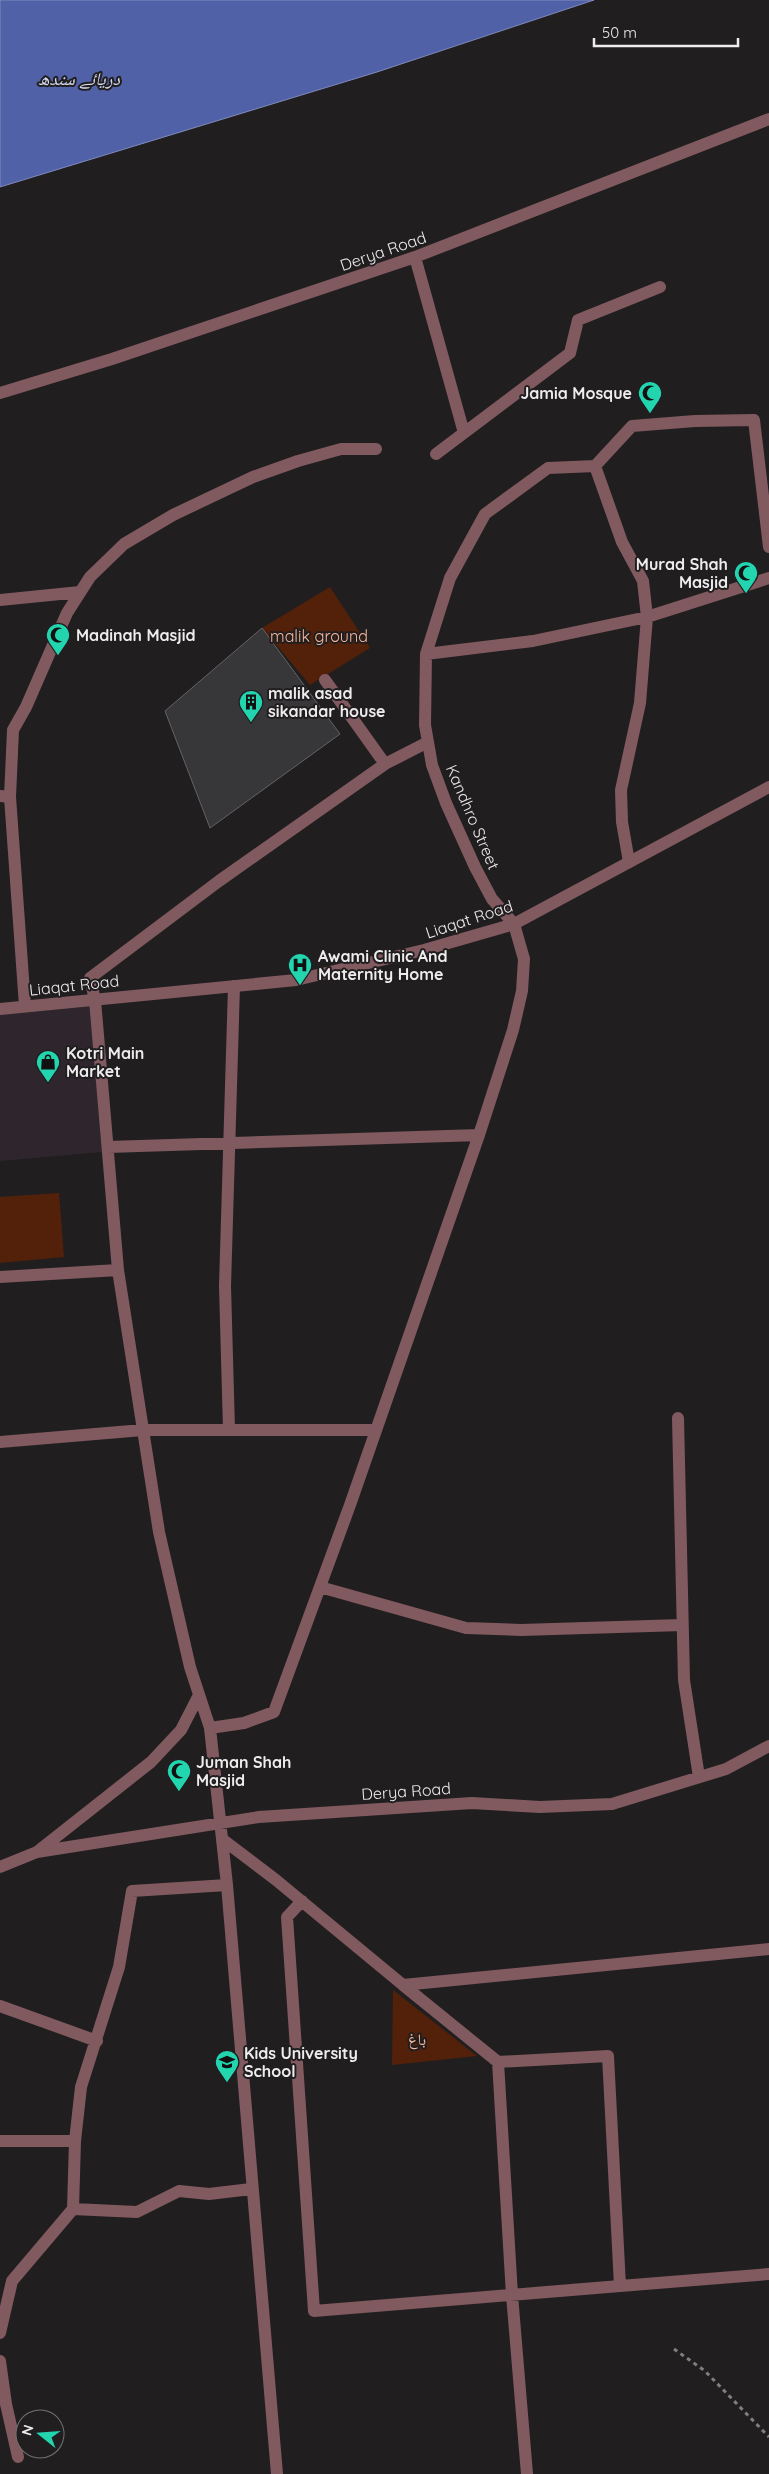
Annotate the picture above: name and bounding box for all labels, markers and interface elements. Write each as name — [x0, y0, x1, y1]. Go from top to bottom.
scale bar — [594, 15, 738, 47]
text: 50 m — [602, 23, 637, 42]
water label: دریائے سندھ — [38, 67, 121, 90]
street label: Derya Road — [337, 227, 429, 275]
mosque icon: Jamia Mosque — [637, 380, 663, 414]
place label: Jamia Mosque — [520, 383, 632, 403]
place label: Murad Shah Masjid — [636, 554, 728, 592]
mosque icon: Murad Shah Masjid — [733, 560, 759, 594]
mosque icon: Madinah Masjid — [45, 622, 71, 656]
place label: Madinah Masjid — [76, 625, 196, 645]
park label: malik ground — [270, 626, 368, 646]
place label: malik asad sikandar house — [268, 683, 386, 721]
building icon: malik asad sikandar house — [238, 689, 264, 723]
street label: Kandhro Street — [442, 761, 504, 873]
street label: Liaqat Road — [423, 896, 515, 942]
place label: Awami Clinic And Maternity Home — [318, 946, 448, 984]
hospital icon: Awami Clinic And Maternity Home — [287, 952, 313, 986]
street label: Liaqat Road — [28, 970, 120, 1000]
place label: Kotri Main Market — [66, 1043, 144, 1081]
shop icon: Kotri Main Market — [35, 1049, 61, 1083]
place label: Juman Shah Masjid — [196, 1752, 291, 1790]
mosque icon: Juman Shah Masjid — [166, 1758, 192, 1792]
street label: Derya Road — [361, 1778, 451, 1804]
park label: باغ — [408, 2029, 426, 2050]
place label: Kids University School — [244, 2043, 358, 2081]
school or university icon: Kids University School — [214, 2049, 240, 2083]
north arrow — [15, 2409, 65, 2459]
text: N — [17, 2423, 38, 2438]

